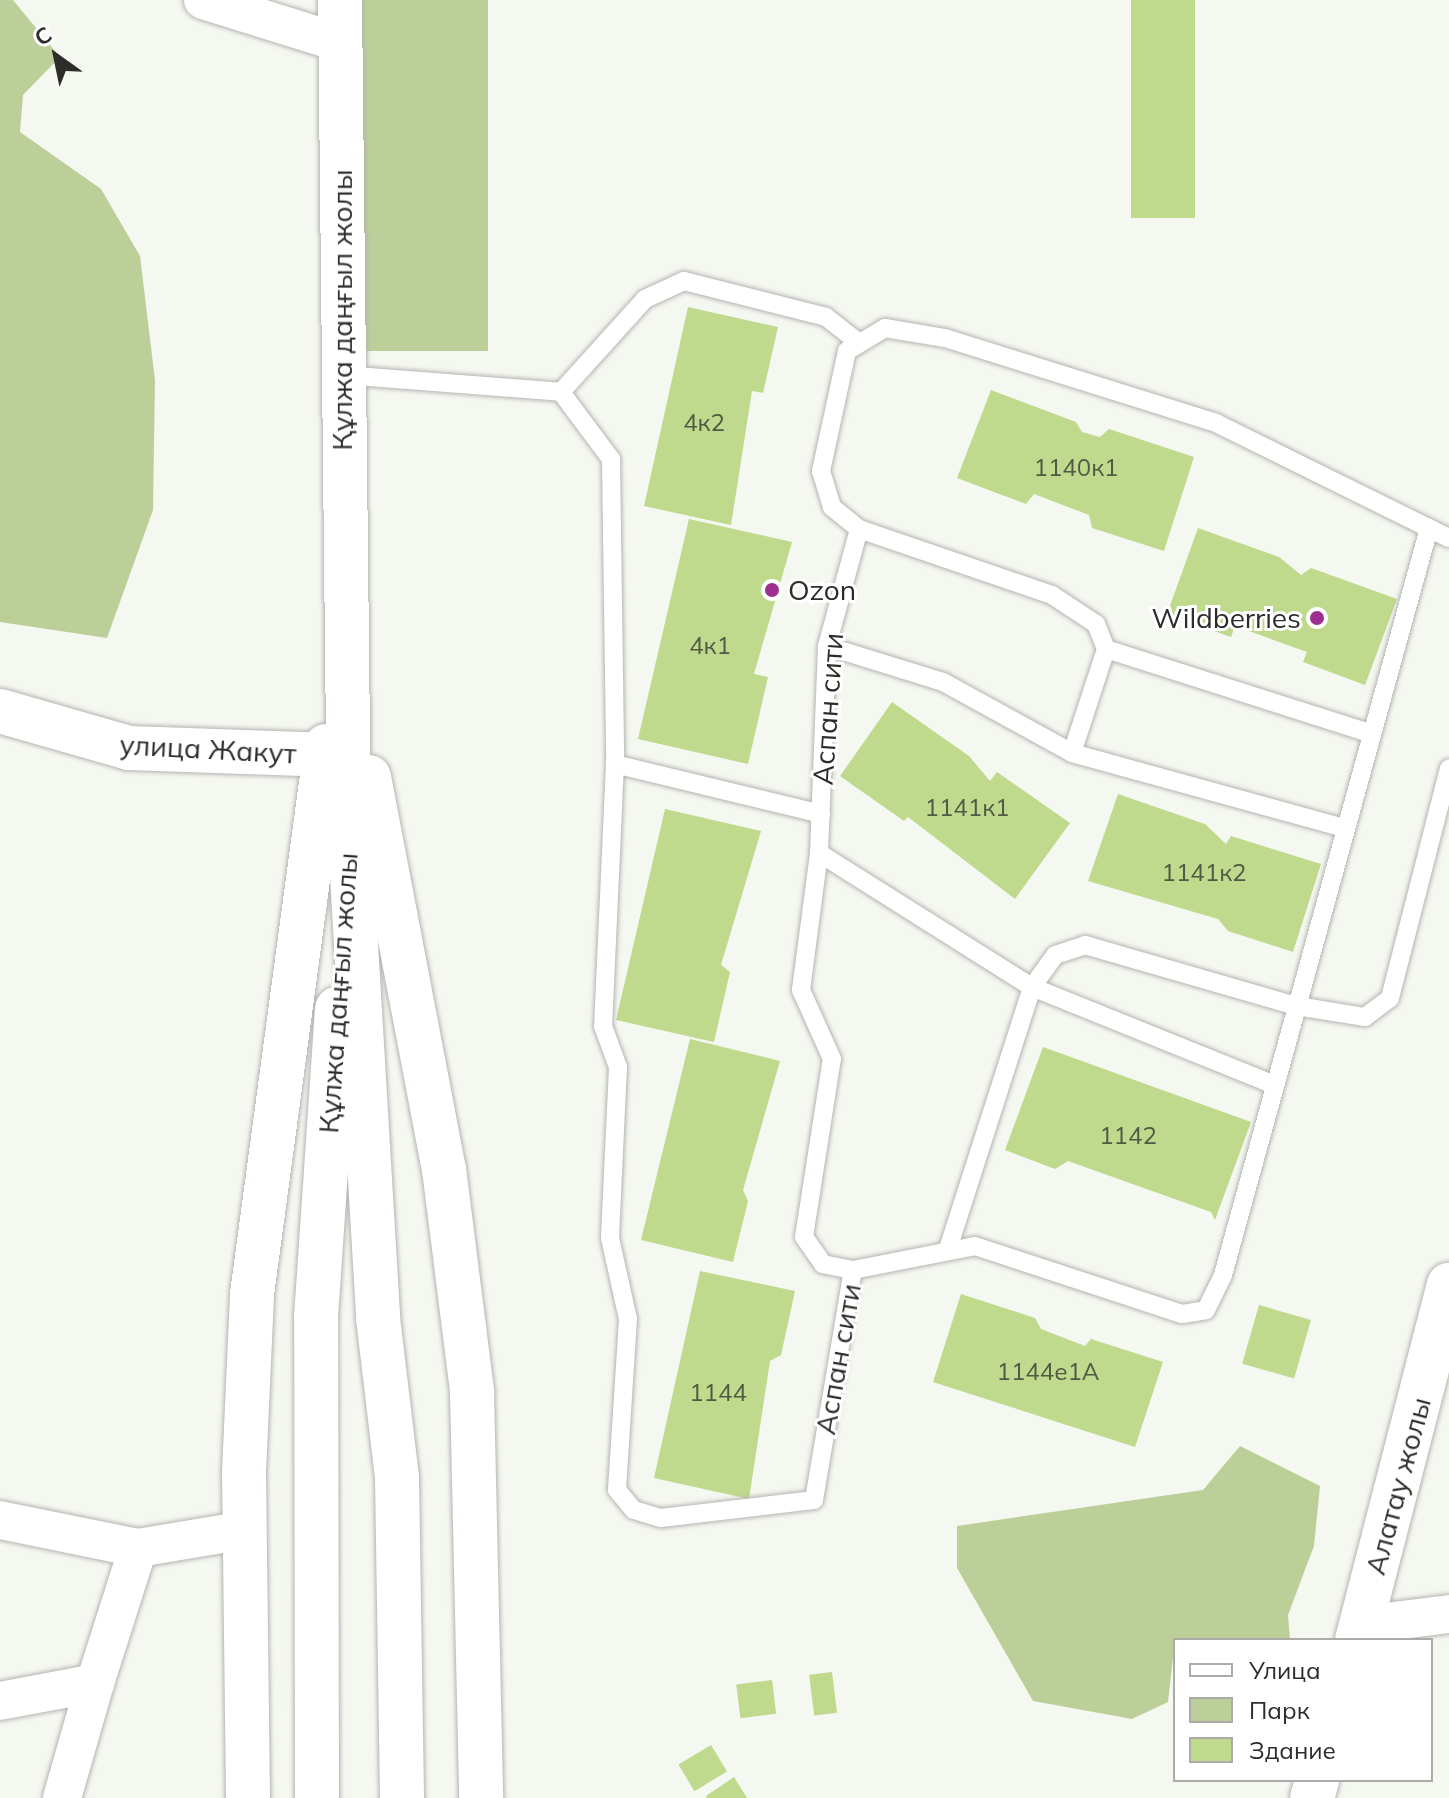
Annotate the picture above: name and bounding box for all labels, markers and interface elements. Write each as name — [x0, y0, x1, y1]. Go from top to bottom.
north arrow — [16, 16, 96, 96]
text: С — [29, 20, 57, 52]
street label: Құлжа даңғыл жолы — [325, 169, 359, 451]
house number: 4к2 — [683, 409, 725, 437]
house number: 1140к1 — [1034, 454, 1118, 482]
place label: Ozon — [788, 573, 856, 607]
marker: Ozon — [763, 581, 781, 599]
place label: Wildberries — [1152, 601, 1301, 635]
marker: Wildberries — [1308, 609, 1326, 627]
house number: 4к1 — [689, 632, 731, 660]
street label: Аспан сити — [806, 632, 850, 786]
street label: улица Жакут — [119, 728, 297, 770]
house number: 1141к1 — [925, 794, 1009, 822]
street label: Құлжа даңғыл жолы — [311, 852, 365, 1134]
house number: 1141к2 — [1162, 859, 1246, 887]
house number: 1142 — [1099, 1122, 1157, 1150]
street label: Аспан сити — [808, 1281, 868, 1437]
house number: 1144е1А — [997, 1358, 1099, 1386]
house number: 1144 — [689, 1379, 747, 1407]
street label: Алатау жолы — [1358, 1394, 1438, 1578]
legend — [1173, 1638, 1433, 1782]
text: Улица — [1249, 1655, 1321, 1685]
text: Парк — [1249, 1695, 1310, 1725]
text: Здание — [1249, 1735, 1336, 1765]

